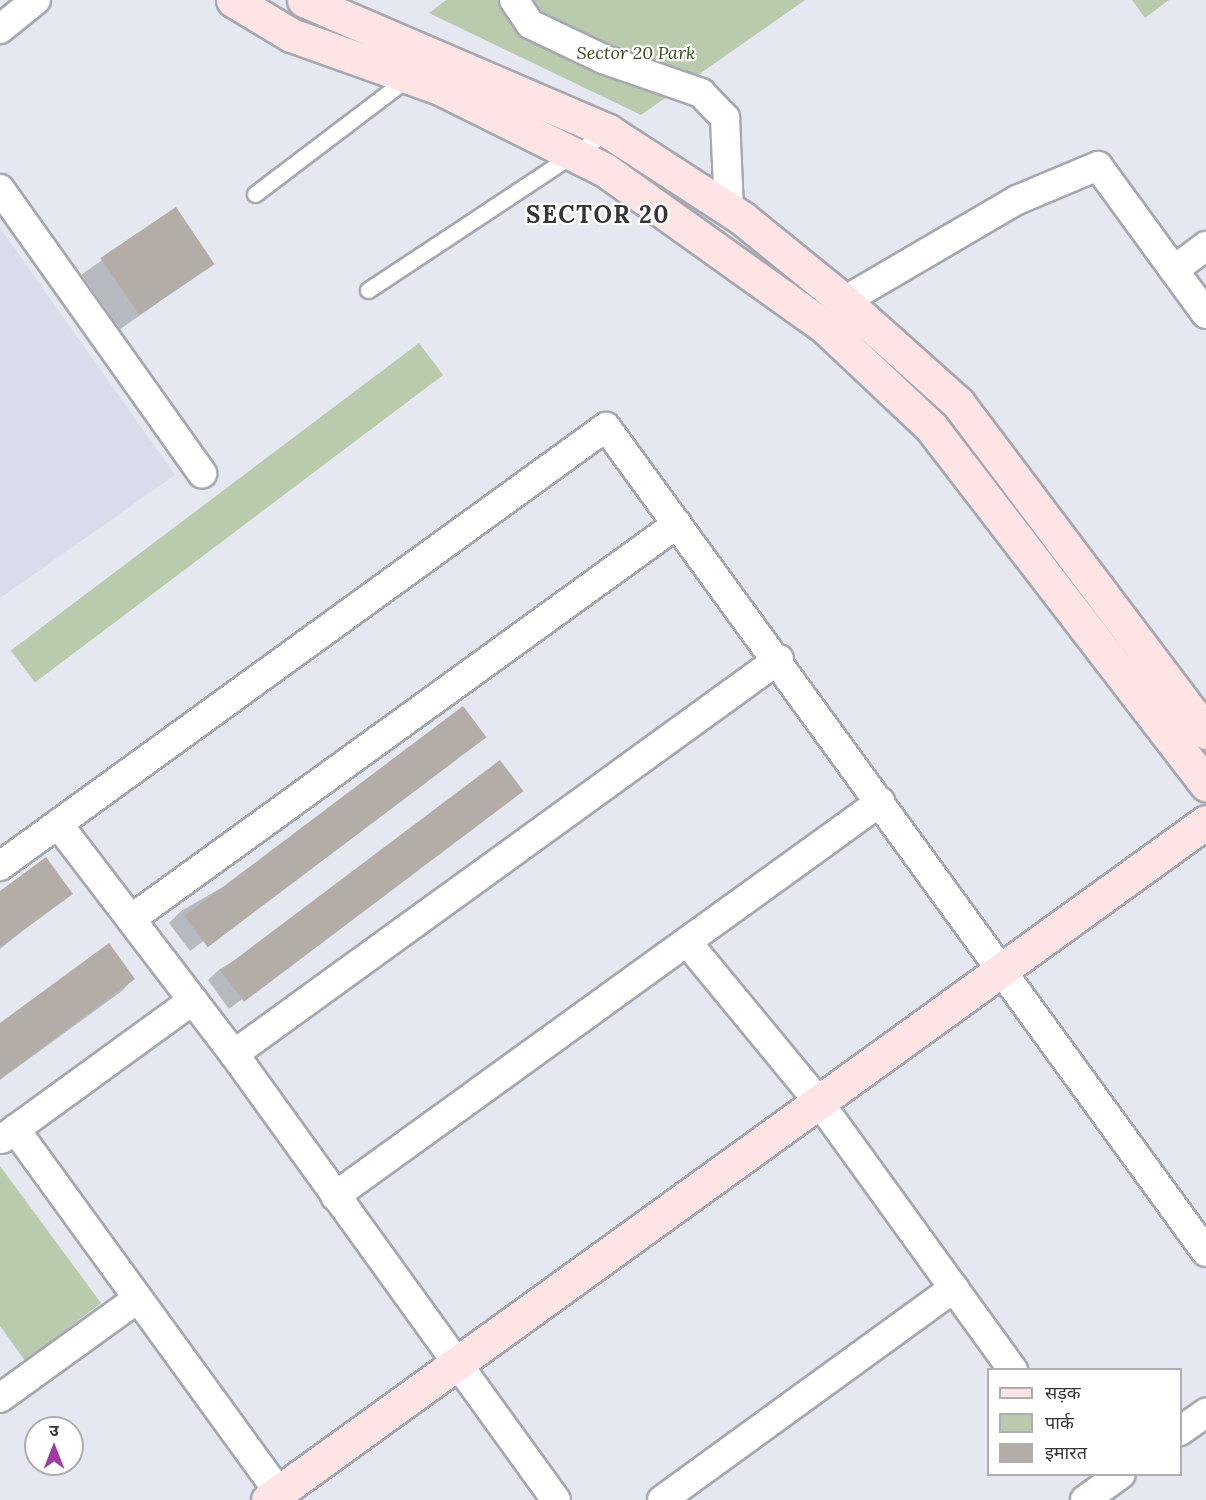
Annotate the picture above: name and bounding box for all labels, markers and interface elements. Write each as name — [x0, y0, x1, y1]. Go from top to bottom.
park label: Sector 20 Park — [577, 42, 695, 64]
district label: SECTOR 20 — [526, 201, 670, 229]
legend — [987, 1368, 1182, 1476]
text: सड़क — [1045, 1381, 1081, 1404]
text: पार्क — [1045, 1411, 1074, 1434]
north arrow — [24, 1416, 84, 1476]
text: उ — [49, 1420, 59, 1440]
text: इमारत — [1045, 1441, 1087, 1464]

